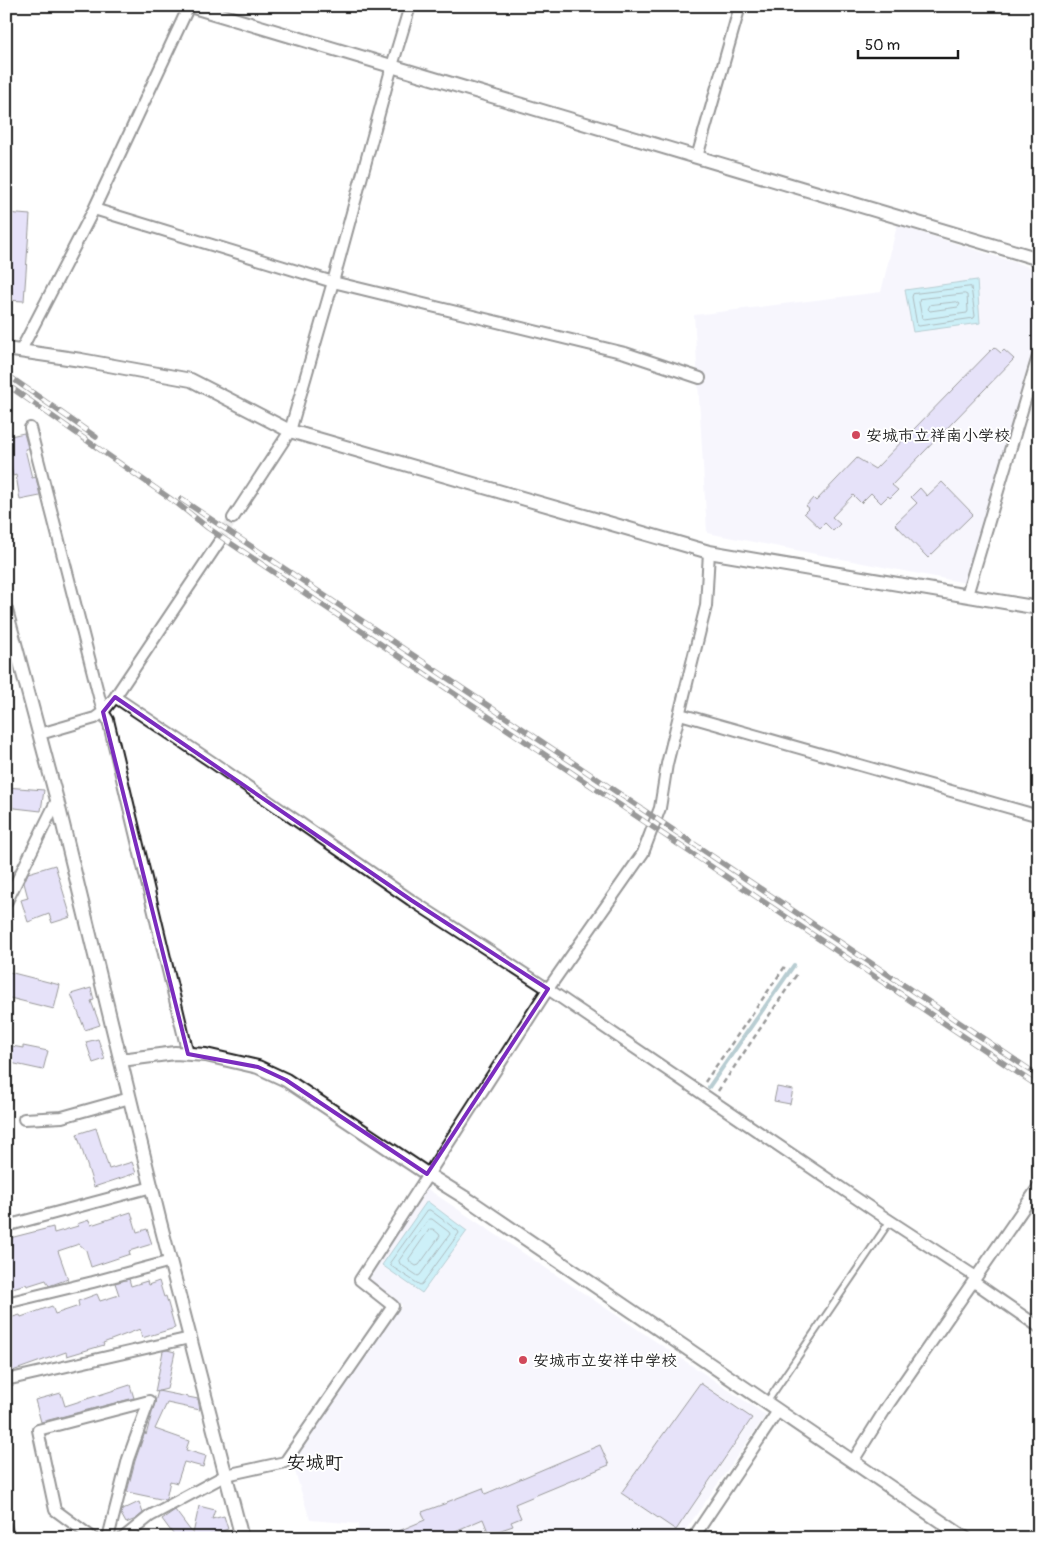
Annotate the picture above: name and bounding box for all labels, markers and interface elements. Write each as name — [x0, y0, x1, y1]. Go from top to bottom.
scale bar — [858, 28, 958, 60]
text: 50 m — [865, 36, 900, 55]
place label: 安城市立祥南小学校 — [866, 426, 1010, 446]
marker: 安城市立祥南小学校 — [850, 429, 862, 441]
place label: 安城市立安祥中学校 — [533, 1351, 677, 1371]
marker: 安城市立安祥中学校 — [517, 1354, 529, 1366]
district label: 安城町 — [286, 1451, 344, 1475]

